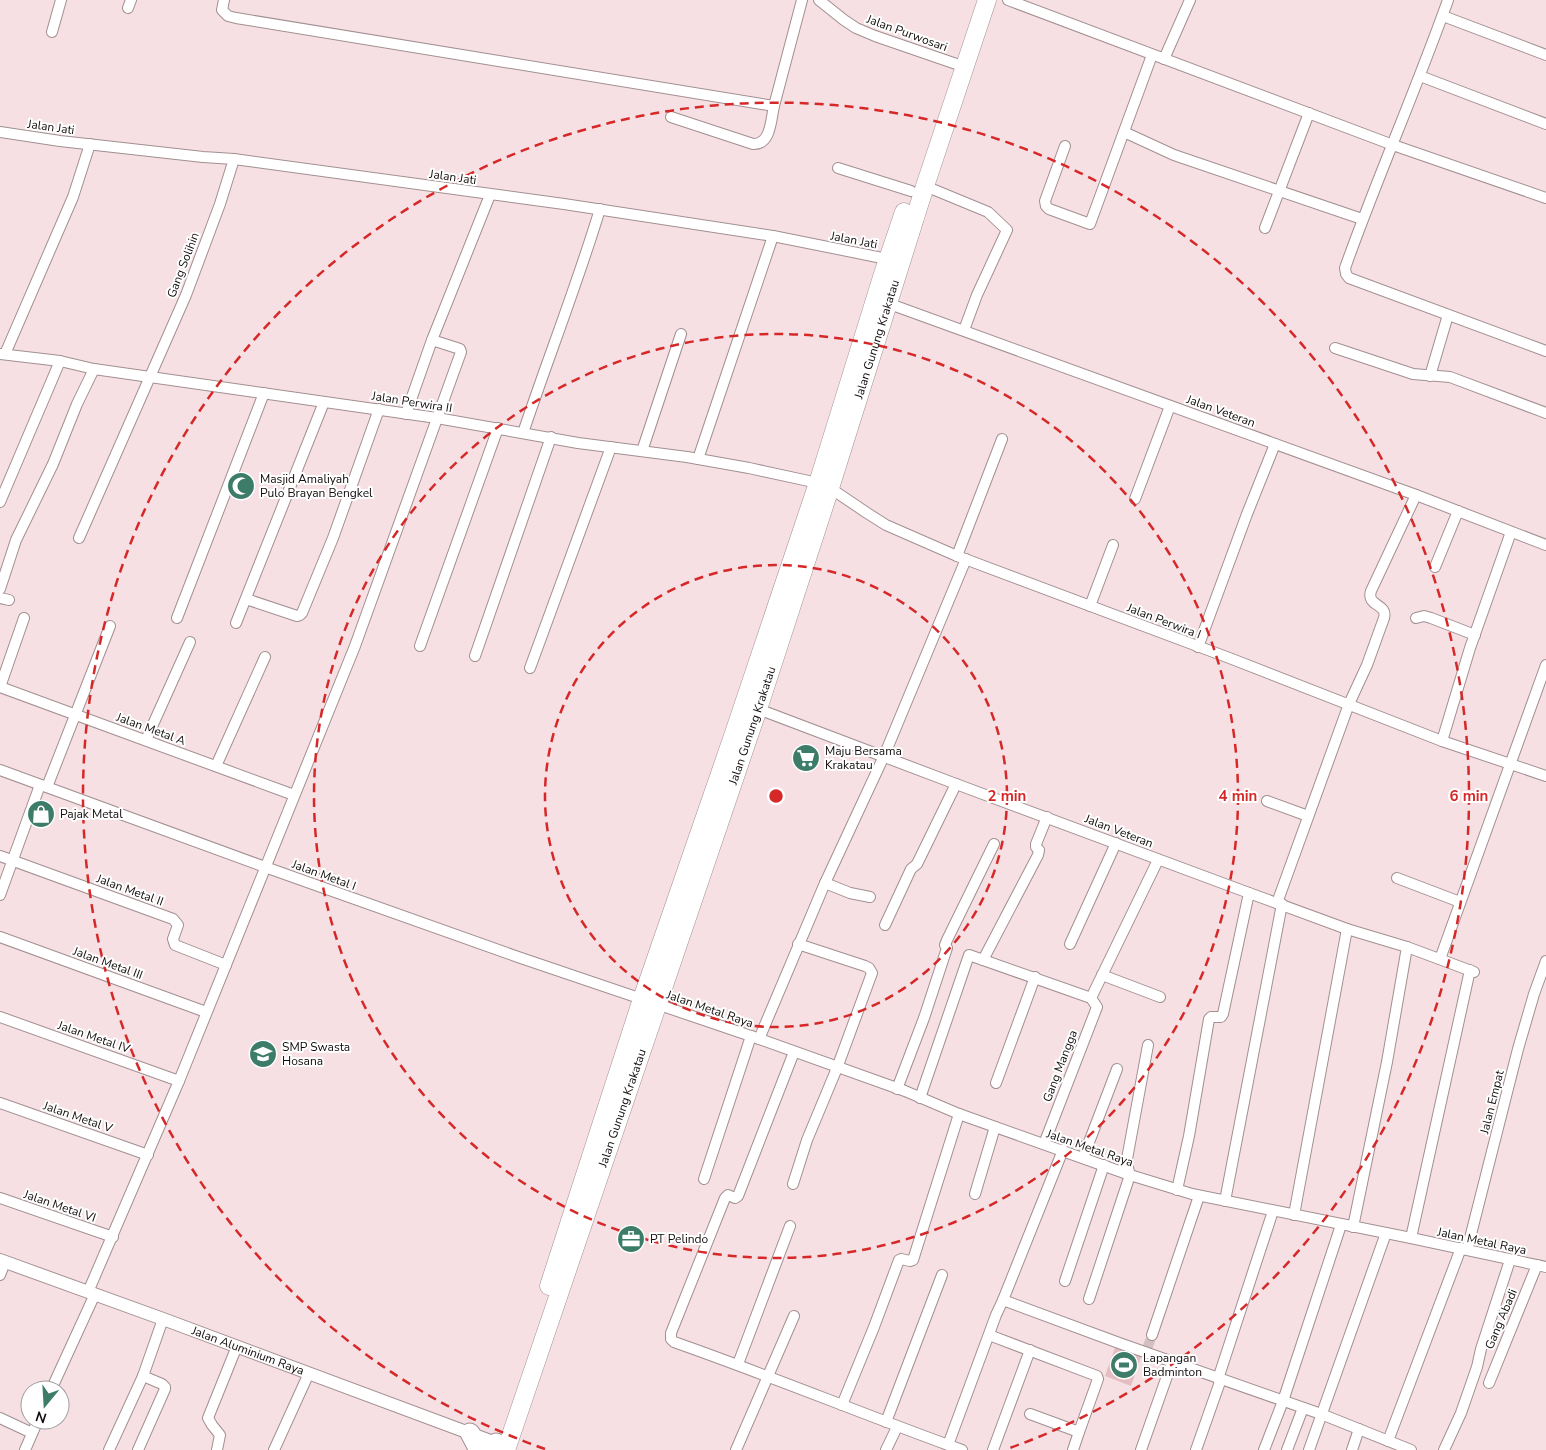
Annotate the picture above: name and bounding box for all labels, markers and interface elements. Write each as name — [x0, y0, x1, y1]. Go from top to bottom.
street label: Jalan Purwosari — [863, 11, 950, 55]
street label: Jalan Jati — [25, 116, 76, 138]
street label: Jalan Jati — [427, 166, 478, 188]
street label: Jalan Jati — [828, 227, 879, 252]
street label: Gang Solihin — [163, 230, 203, 300]
street label: Jalan Gunung Krakatau — [850, 278, 903, 402]
street label: Jalan Perwira II — [370, 388, 453, 416]
street label: Jalan Veteran — [1184, 391, 1258, 431]
mosque icon: Masjid Amaliyah Pulo Brayan Bengkel — [226, 471, 256, 501]
place label: Masjid Amaliyah Pulo Brayan Bengkel — [260, 471, 373, 501]
street label: Jalan Perwira I — [1124, 599, 1203, 642]
street label: Jalan Gunung Krakatau — [725, 664, 779, 788]
street label: Jalan Metal A — [113, 709, 188, 749]
supermarket icon: Maju Bersama Krakatau — [791, 743, 821, 773]
place label: Maju Bersama Krakatau — [825, 743, 902, 773]
text: 2 min — [988, 786, 1026, 806]
text: 4 min — [1219, 786, 1257, 806]
text: 6 min — [1450, 786, 1488, 806]
centre of rings — [767, 787, 785, 805]
shop icon: Pajak Metal — [26, 799, 56, 829]
place label: Pajak Metal — [60, 806, 123, 822]
street label: Jalan Veteran — [1082, 810, 1155, 851]
street label: Jalan Metal I — [289, 856, 358, 894]
street label: Jalan Metal II — [93, 870, 166, 909]
street label: Jalan Metal III — [70, 943, 145, 983]
street label: Jalan Metal Raya — [664, 986, 755, 1031]
street label: Jalan Metal IV — [55, 1017, 133, 1057]
street label: Gang Mangga — [1039, 1028, 1081, 1104]
school or university icon: SMP Swasta Hosana — [248, 1039, 278, 1069]
place label: SMP Swasta Hosana — [282, 1039, 350, 1069]
street label: Jalan Gunung Krakatau — [594, 1047, 650, 1170]
street label: Jalan Empat — [1476, 1068, 1508, 1136]
street label: Jalan Metal V — [40, 1097, 115, 1137]
street label: Jalan Metal Raya — [1044, 1125, 1135, 1170]
street label: Jalan Metal VI — [21, 1186, 98, 1226]
office icon: PT Pelindo — [616, 1224, 646, 1254]
street label: Jalan Metal Raya — [1435, 1224, 1528, 1258]
place label: PT Pelindo — [650, 1231, 709, 1247]
street label: Gang Abadi — [1481, 1286, 1521, 1352]
street label: Jalan Aluminium Raya — [189, 1322, 306, 1379]
sports icon: Lapangan Badminton — [1109, 1350, 1139, 1380]
place label: Lapangan Badminton — [1143, 1350, 1202, 1380]
north arrow — [20, 1380, 70, 1430]
text: N — [33, 1406, 49, 1428]

